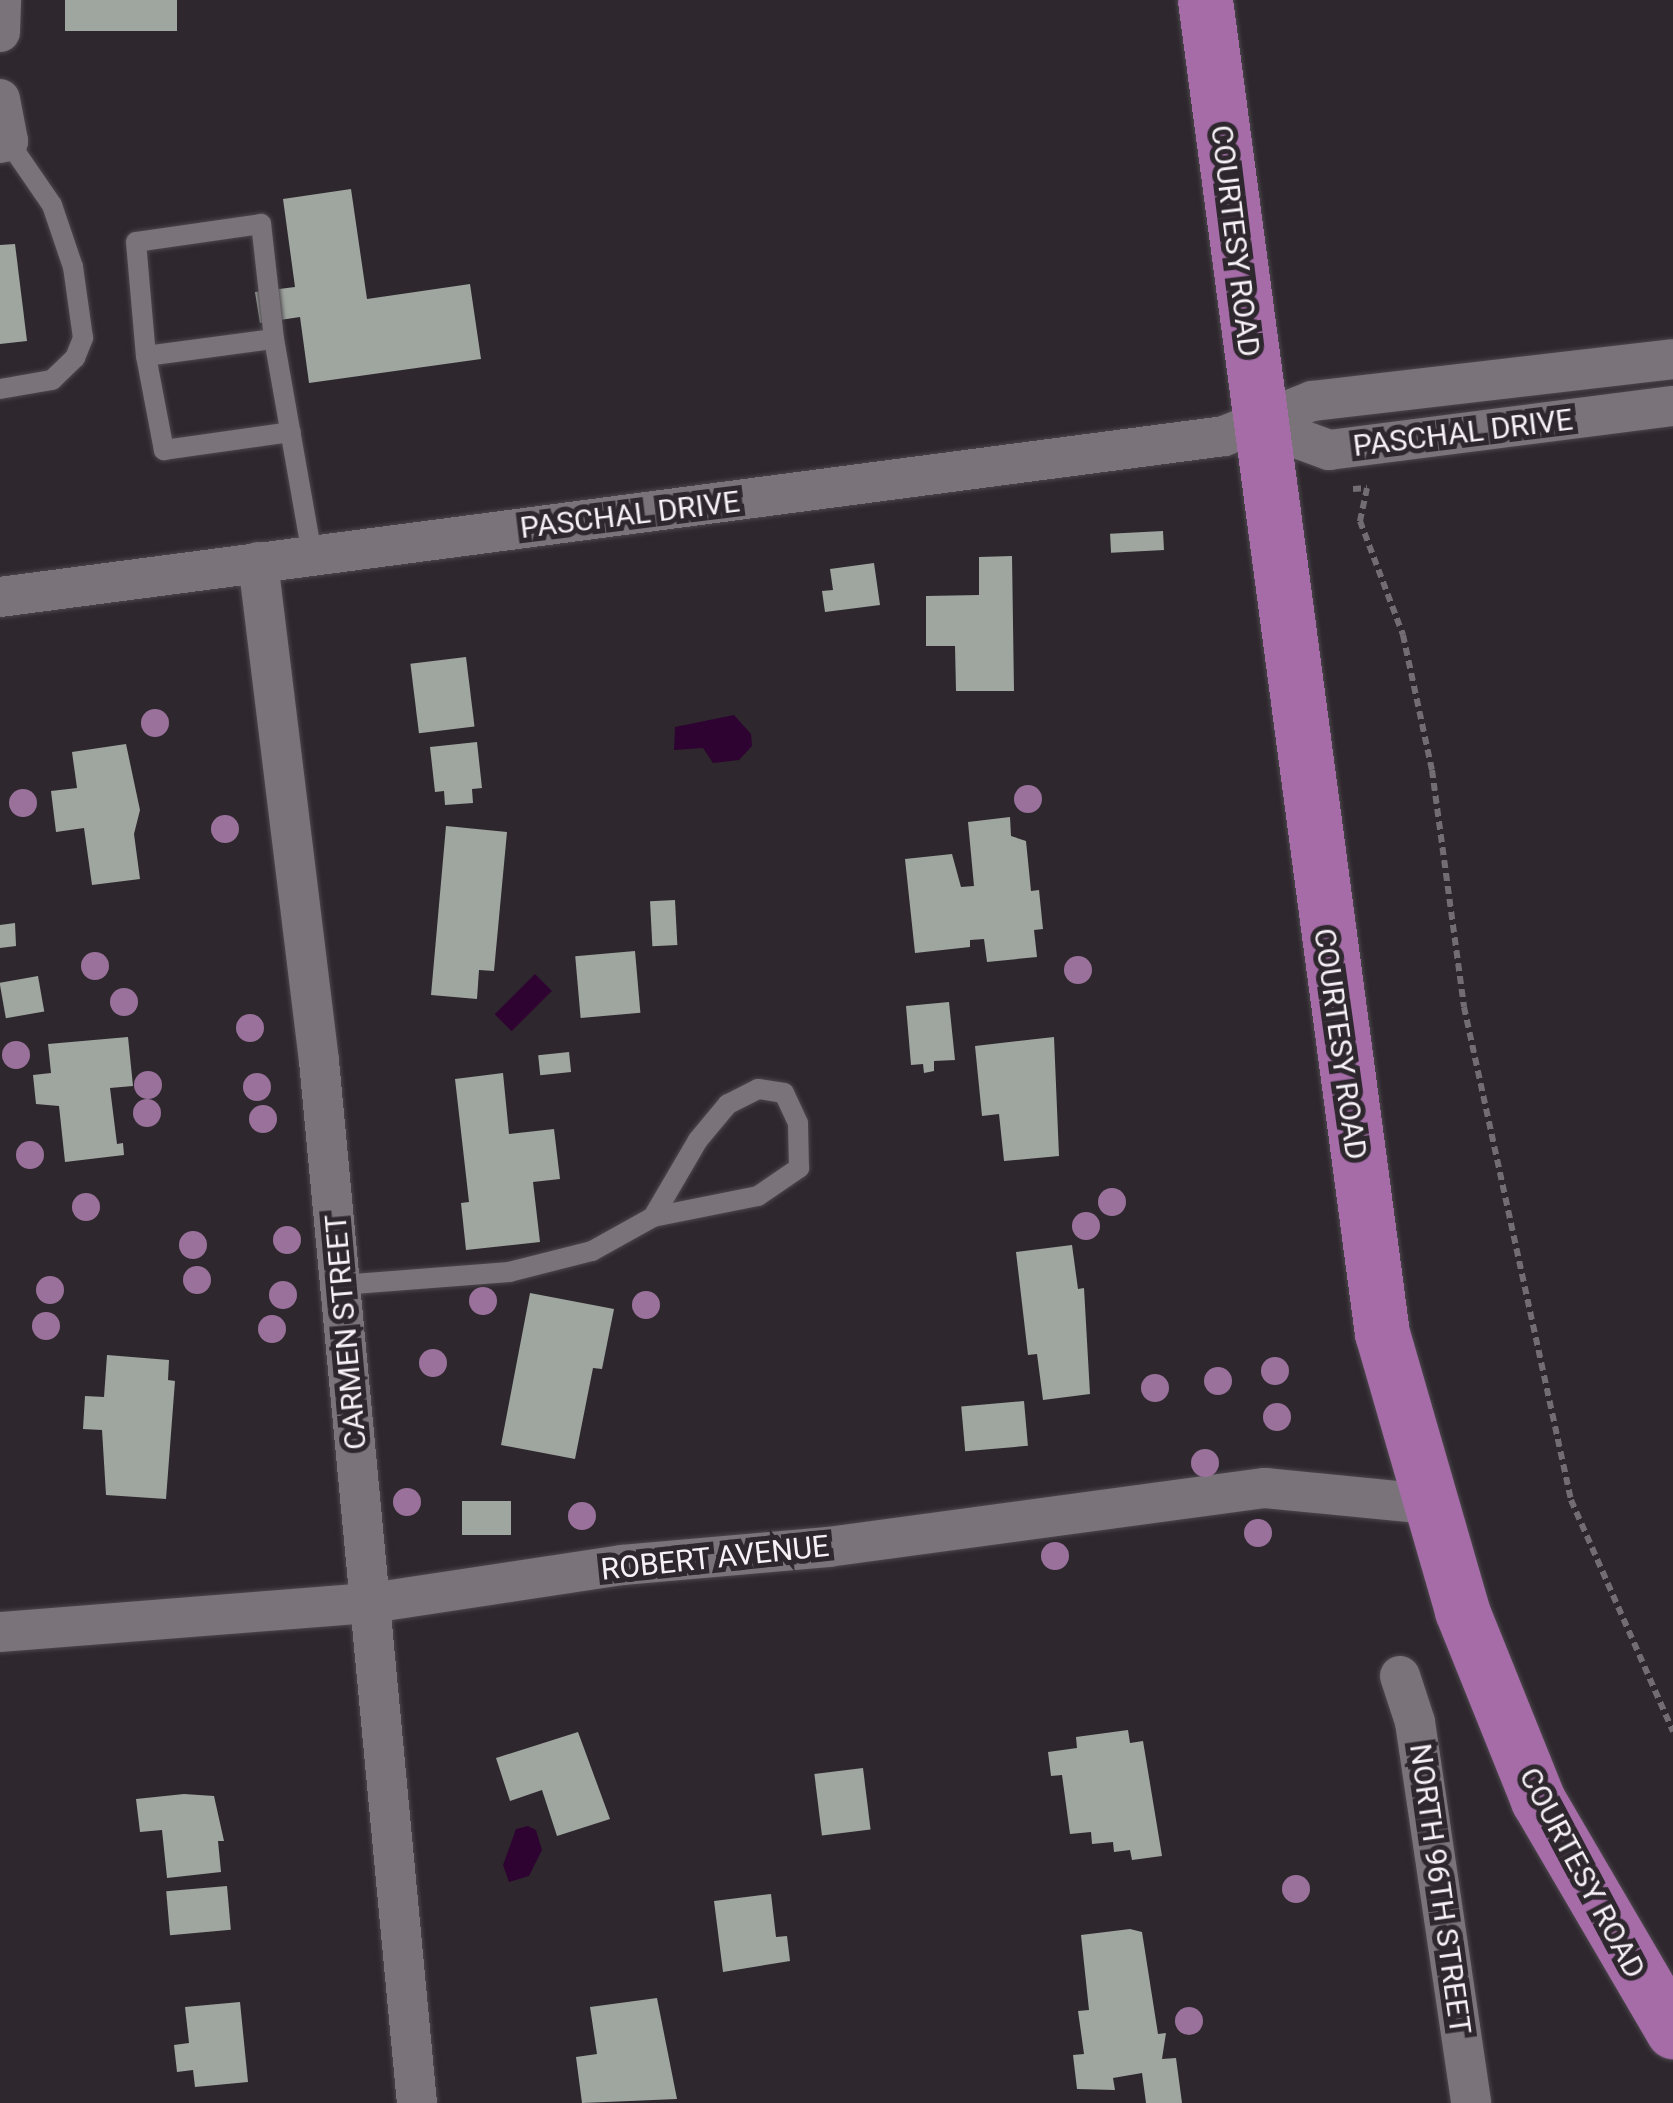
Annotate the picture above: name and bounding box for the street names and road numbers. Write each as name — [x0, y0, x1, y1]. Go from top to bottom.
street label: COURTESY ROAD — [1203, 123, 1267, 359]
street label: PASCHAL DRIVE — [1351, 402, 1575, 464]
street label: PASCHAL DRIVE — [518, 484, 742, 546]
street label: COURTESY ROAD — [1306, 926, 1374, 1162]
street label: CARMEN STREET — [318, 1213, 374, 1451]
street label: ROBERT AVENUE — [599, 1528, 831, 1588]
street label: NORTH 96TH STREET — [1402, 1741, 1478, 2037]
street label: COURTESY ROAD — [1511, 1762, 1653, 1984]

